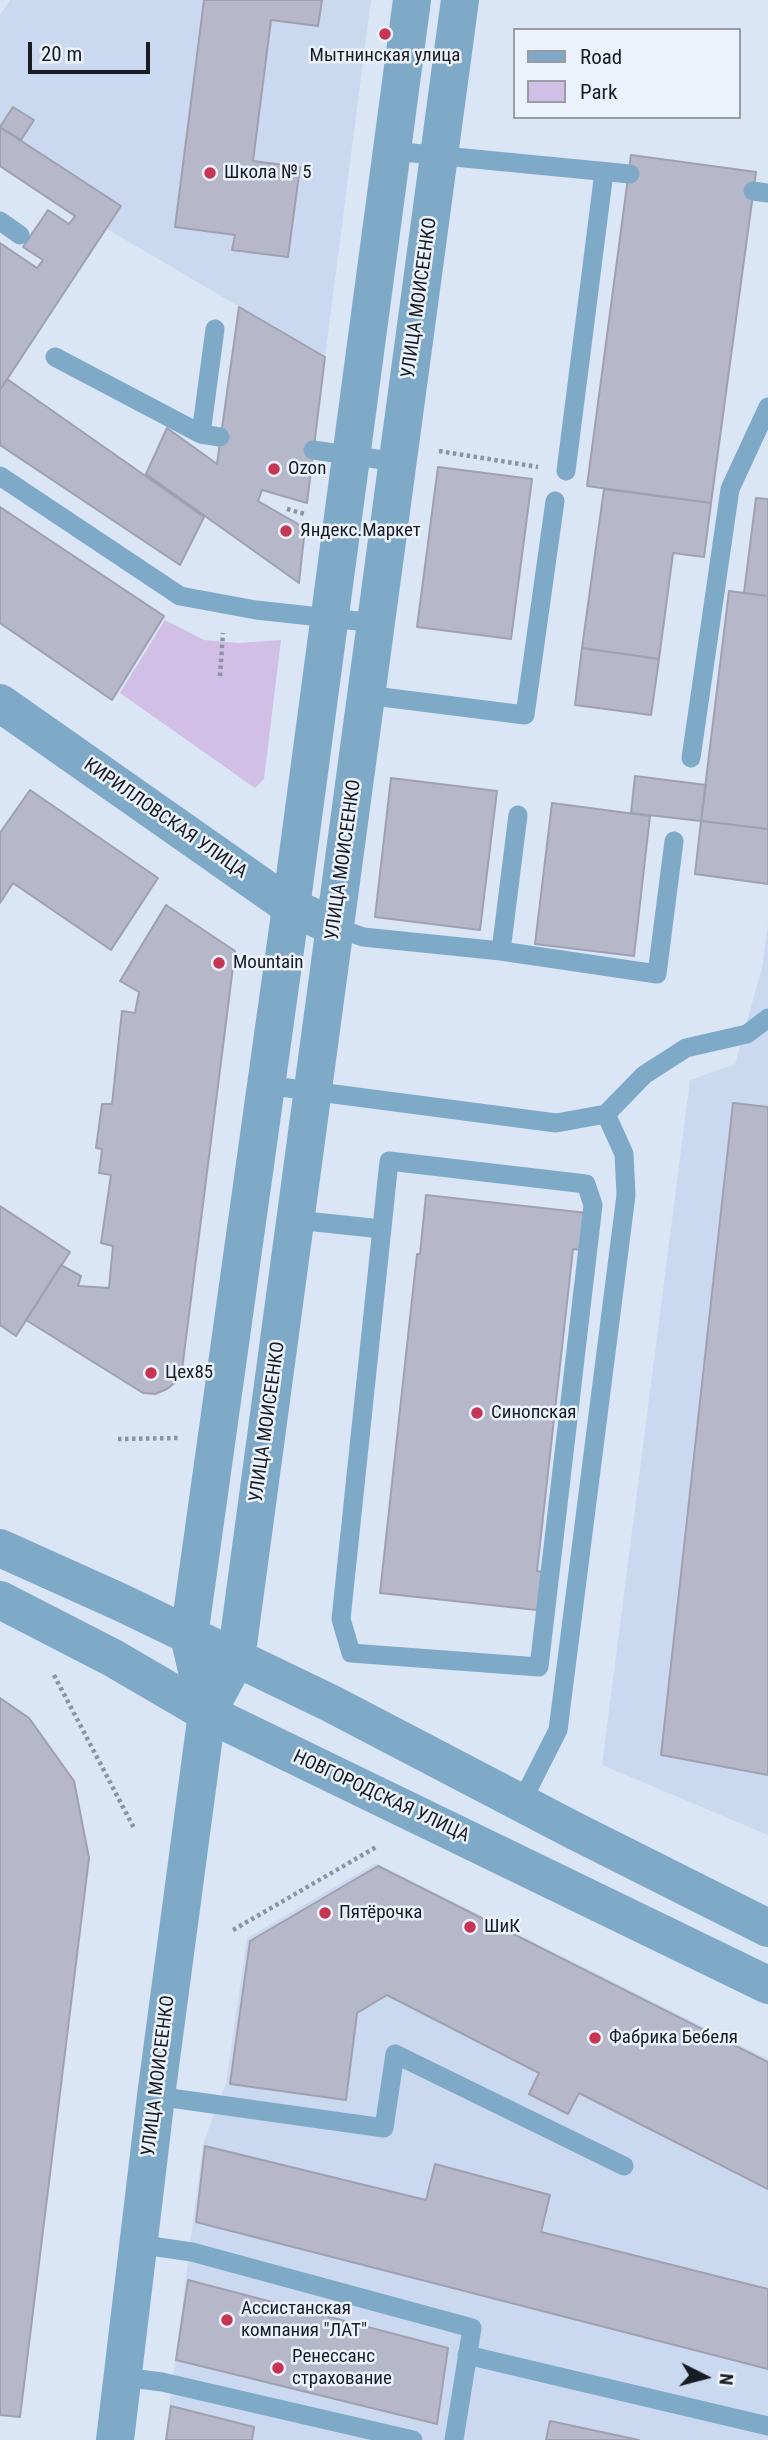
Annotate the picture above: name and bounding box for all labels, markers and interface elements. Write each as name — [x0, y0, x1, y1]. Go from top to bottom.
marker: Мытнинская улица — [377, 26, 393, 42]
scale bar — [32, 28, 154, 72]
legend — [512, 28, 740, 119]
text: 20 m — [41, 42, 82, 66]
place label: Мытнинская улица — [310, 45, 460, 67]
text: Road — [580, 45, 622, 69]
text: Park — [580, 80, 617, 104]
place label: Школа № 5 — [224, 162, 312, 184]
marker: Школа № 5 — [202, 165, 218, 181]
street label: УЛИЦА МОИСЕЕНКО — [397, 216, 443, 380]
place label: Ozon — [288, 458, 326, 480]
marker: Ozon — [266, 461, 282, 477]
place label: Яндекс.Маркет — [300, 520, 421, 542]
marker: Яндекс.Маркет — [278, 523, 294, 539]
street label: КИРИЛЛОВСКАЯ УЛИЦА — [79, 754, 251, 884]
street label: УЛИЦА МОИСЕЕНКО — [321, 778, 367, 942]
place label: Mountain — [233, 952, 304, 974]
marker: Mountain — [211, 955, 227, 971]
street label: УЛИЦА МОИСЕЕНКО — [245, 1340, 291, 1504]
place label: Цех85 — [165, 1362, 213, 1384]
marker: Цех85 — [143, 1365, 159, 1381]
place label: Синопская — [491, 1402, 576, 1424]
marker: Синопская — [469, 1405, 485, 1421]
street label: НОВГОРОДСКАЯ УЛИЦА — [289, 1746, 473, 1848]
place label: Пятёрочка — [339, 1902, 422, 1924]
marker: Пятёрочка — [317, 1905, 333, 1921]
place label: ШиК — [484, 1916, 520, 1938]
marker: ШиК — [462, 1919, 478, 1935]
street label: УЛИЦА МОИСЕЕНКО — [138, 1994, 180, 2158]
place label: Фабрика Бебеля — [609, 2027, 738, 2049]
marker: Фабрика Бебеля — [587, 2030, 603, 2046]
place label: Ассистанская компания "ЛАТ" — [241, 2298, 367, 2342]
marker: Ассистанская компания "ЛАТ" — [219, 2312, 235, 2328]
north arrow — [670, 2342, 740, 2412]
place label: Ренессанс страхование — [292, 2346, 392, 2390]
marker: Ренессанс страхование — [270, 2360, 286, 2376]
text: N — [714, 2372, 738, 2386]

